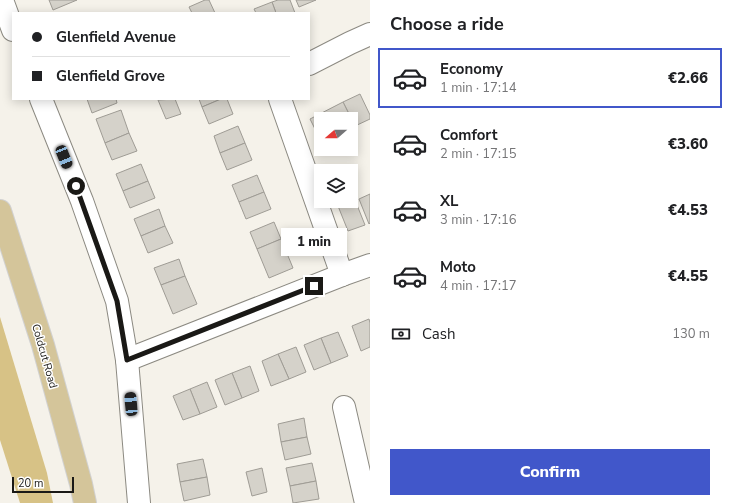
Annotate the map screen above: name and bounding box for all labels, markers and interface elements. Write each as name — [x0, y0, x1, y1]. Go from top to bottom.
text: Choose a ride — [390, 12, 504, 36]
text: Glenfield Avenue — [56, 27, 176, 47]
text: Economy — [440, 59, 503, 79]
icon: car — [392, 60, 428, 96]
text: Glenfield Grove — [56, 66, 165, 86]
text: €2.66 — [668, 68, 708, 88]
text: 1 min · 17:14 — [440, 79, 516, 97]
north arrow — [314, 112, 358, 156]
map controls — [314, 112, 358, 208]
text: Comfort — [440, 125, 497, 145]
icon: car — [392, 126, 428, 162]
text: €3.60 — [668, 134, 708, 154]
car — [54, 144, 74, 170]
text: 2 min · 17:15 — [440, 145, 516, 163]
button: layers — [314, 164, 358, 208]
route start — [67, 177, 85, 195]
text: XL — [440, 191, 459, 211]
icon: car — [392, 192, 428, 228]
text: €4.53 — [668, 200, 708, 220]
text: 3 min · 17:16 — [440, 211, 516, 229]
callout: 1 min — [281, 228, 347, 256]
text: 1 min — [297, 233, 331, 251]
text: Moto — [440, 257, 476, 277]
icon: car — [392, 258, 428, 294]
text: €4.55 — [668, 266, 708, 286]
route end — [305, 277, 323, 295]
text: 4 min · 17:17 — [440, 277, 516, 295]
street label: Coldcut Road — [28, 322, 61, 390]
icon: cash — [390, 323, 412, 345]
text: Cash — [422, 324, 456, 344]
text: 130 m — [672, 325, 710, 343]
car — [124, 392, 138, 416]
button: Confirm — [390, 449, 710, 495]
scale bar — [12, 475, 74, 494]
text: 20 m — [18, 476, 43, 491]

